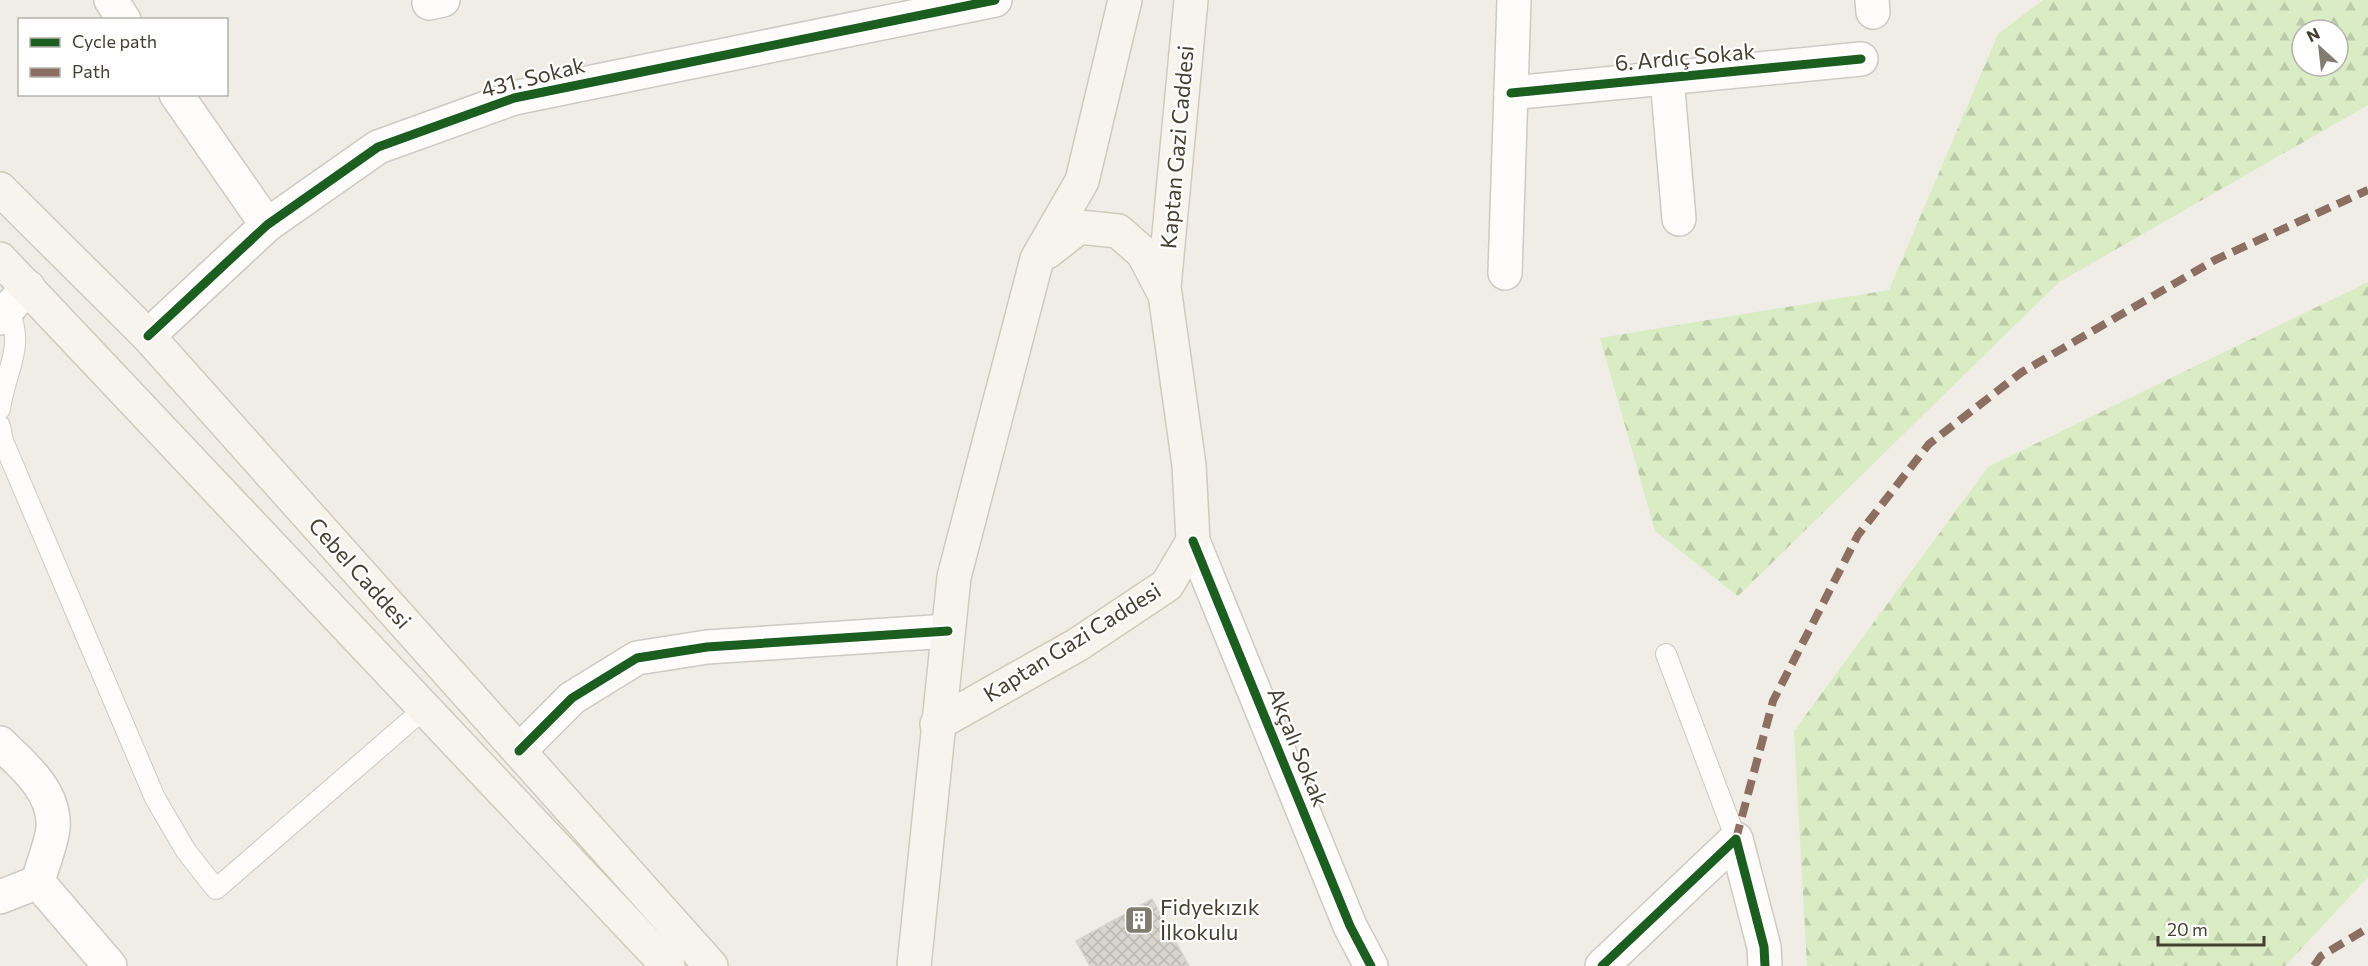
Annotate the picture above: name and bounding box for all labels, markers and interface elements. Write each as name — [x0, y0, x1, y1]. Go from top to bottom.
legend — [18, 18, 228, 96]
north arrow — [2290, 18, 2350, 78]
text: N — [2303, 23, 2323, 45]
text: Cycle path — [72, 30, 157, 52]
street label: 6. Ardıç Sokak — [1614, 37, 1756, 76]
street label: Kaptan Gazi Caddesi — [1154, 44, 1199, 250]
street label: 431. Sokak — [478, 51, 588, 102]
text: Path — [72, 60, 110, 82]
street label: Cebel Caddesi — [303, 511, 417, 634]
street label: Kaptan Gazi Caddesi — [978, 576, 1165, 707]
street label: Akçalı Sokak — [1262, 683, 1335, 810]
place label: Fidyekızık İlkokulu — [1160, 893, 1260, 945]
building icon: Fidyekızık İlkokulu — [1123, 904, 1155, 936]
scale bar — [2158, 909, 2264, 947]
text: 20 m — [2167, 918, 2208, 940]

